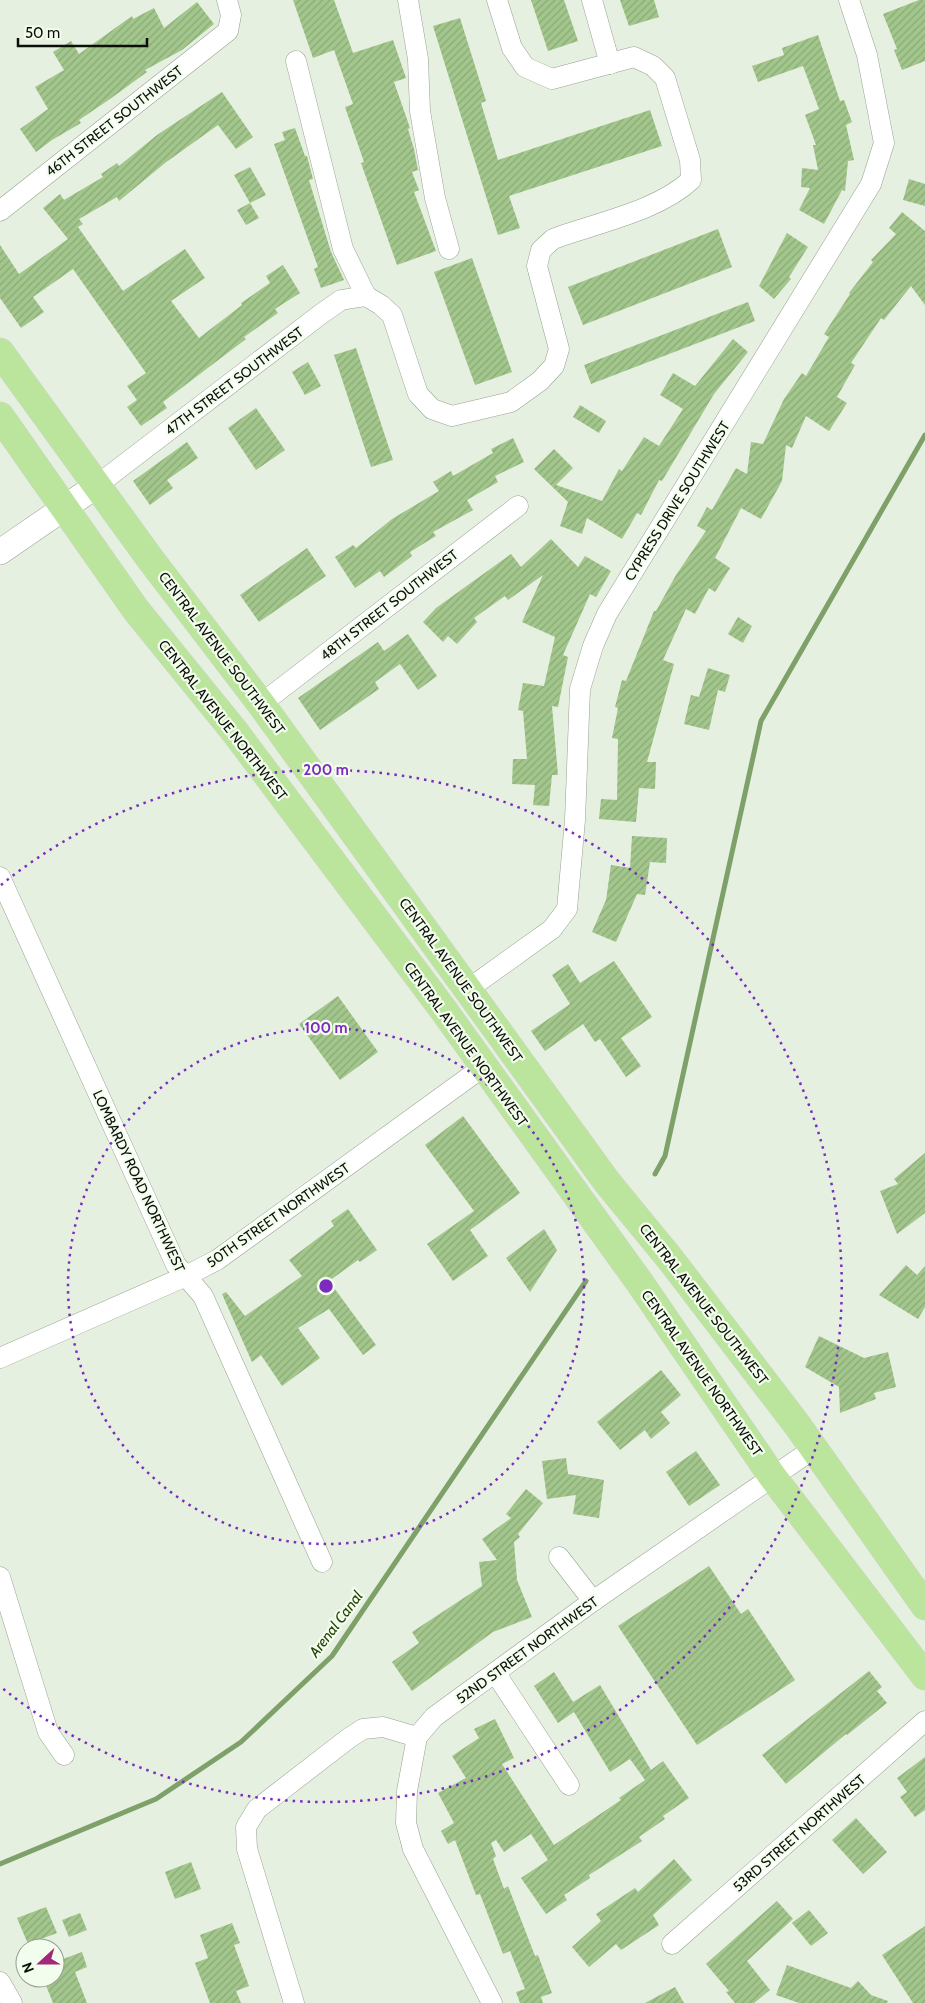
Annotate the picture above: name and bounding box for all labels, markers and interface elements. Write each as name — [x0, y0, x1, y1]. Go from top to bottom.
scale bar — [18, 15, 146, 47]
text: 50 m — [25, 24, 60, 42]
street label: 46TH STREET SOUTHWEST — [42, 61, 187, 180]
street label: 47TH STREET SOUTHWEST — [161, 323, 307, 439]
street label: CYPRESS DRIVE SOUTHWEST — [620, 417, 734, 584]
street label: 48TH STREET SOUTHWEST — [316, 545, 462, 665]
street label: CENTRAL AVENUE SOUTHWEST — [155, 568, 289, 738]
street label: CENTRAL AVENUE NORTHWEST — [155, 636, 292, 804]
text: 200 m — [303, 761, 349, 779]
street label: CENTRAL AVENUE SOUTHWEST — [395, 894, 527, 1066]
street label: CENTRAL AVENUE NORTHWEST — [400, 958, 532, 1130]
text: 100 m — [304, 1019, 348, 1037]
street label: LOMBARDY ROAD NORTHWEST — [89, 1087, 189, 1275]
street label: 50TH STREET NORTHWEST — [203, 1158, 353, 1271]
street label: CENTRAL AVENUE SOUTHWEST — [636, 1220, 773, 1388]
centre of rings — [317, 1277, 335, 1295]
street label: CENTRAL AVENUE NORTHWEST — [638, 1286, 767, 1460]
water label: Arenal Canal — [305, 1587, 367, 1661]
street label: 52ND STREET NORTHWEST — [452, 1592, 602, 1708]
street label: 53RD STREET NORTHWEST — [729, 1770, 869, 1896]
north arrow — [15, 1938, 65, 1988]
text: N — [18, 1960, 38, 1976]

